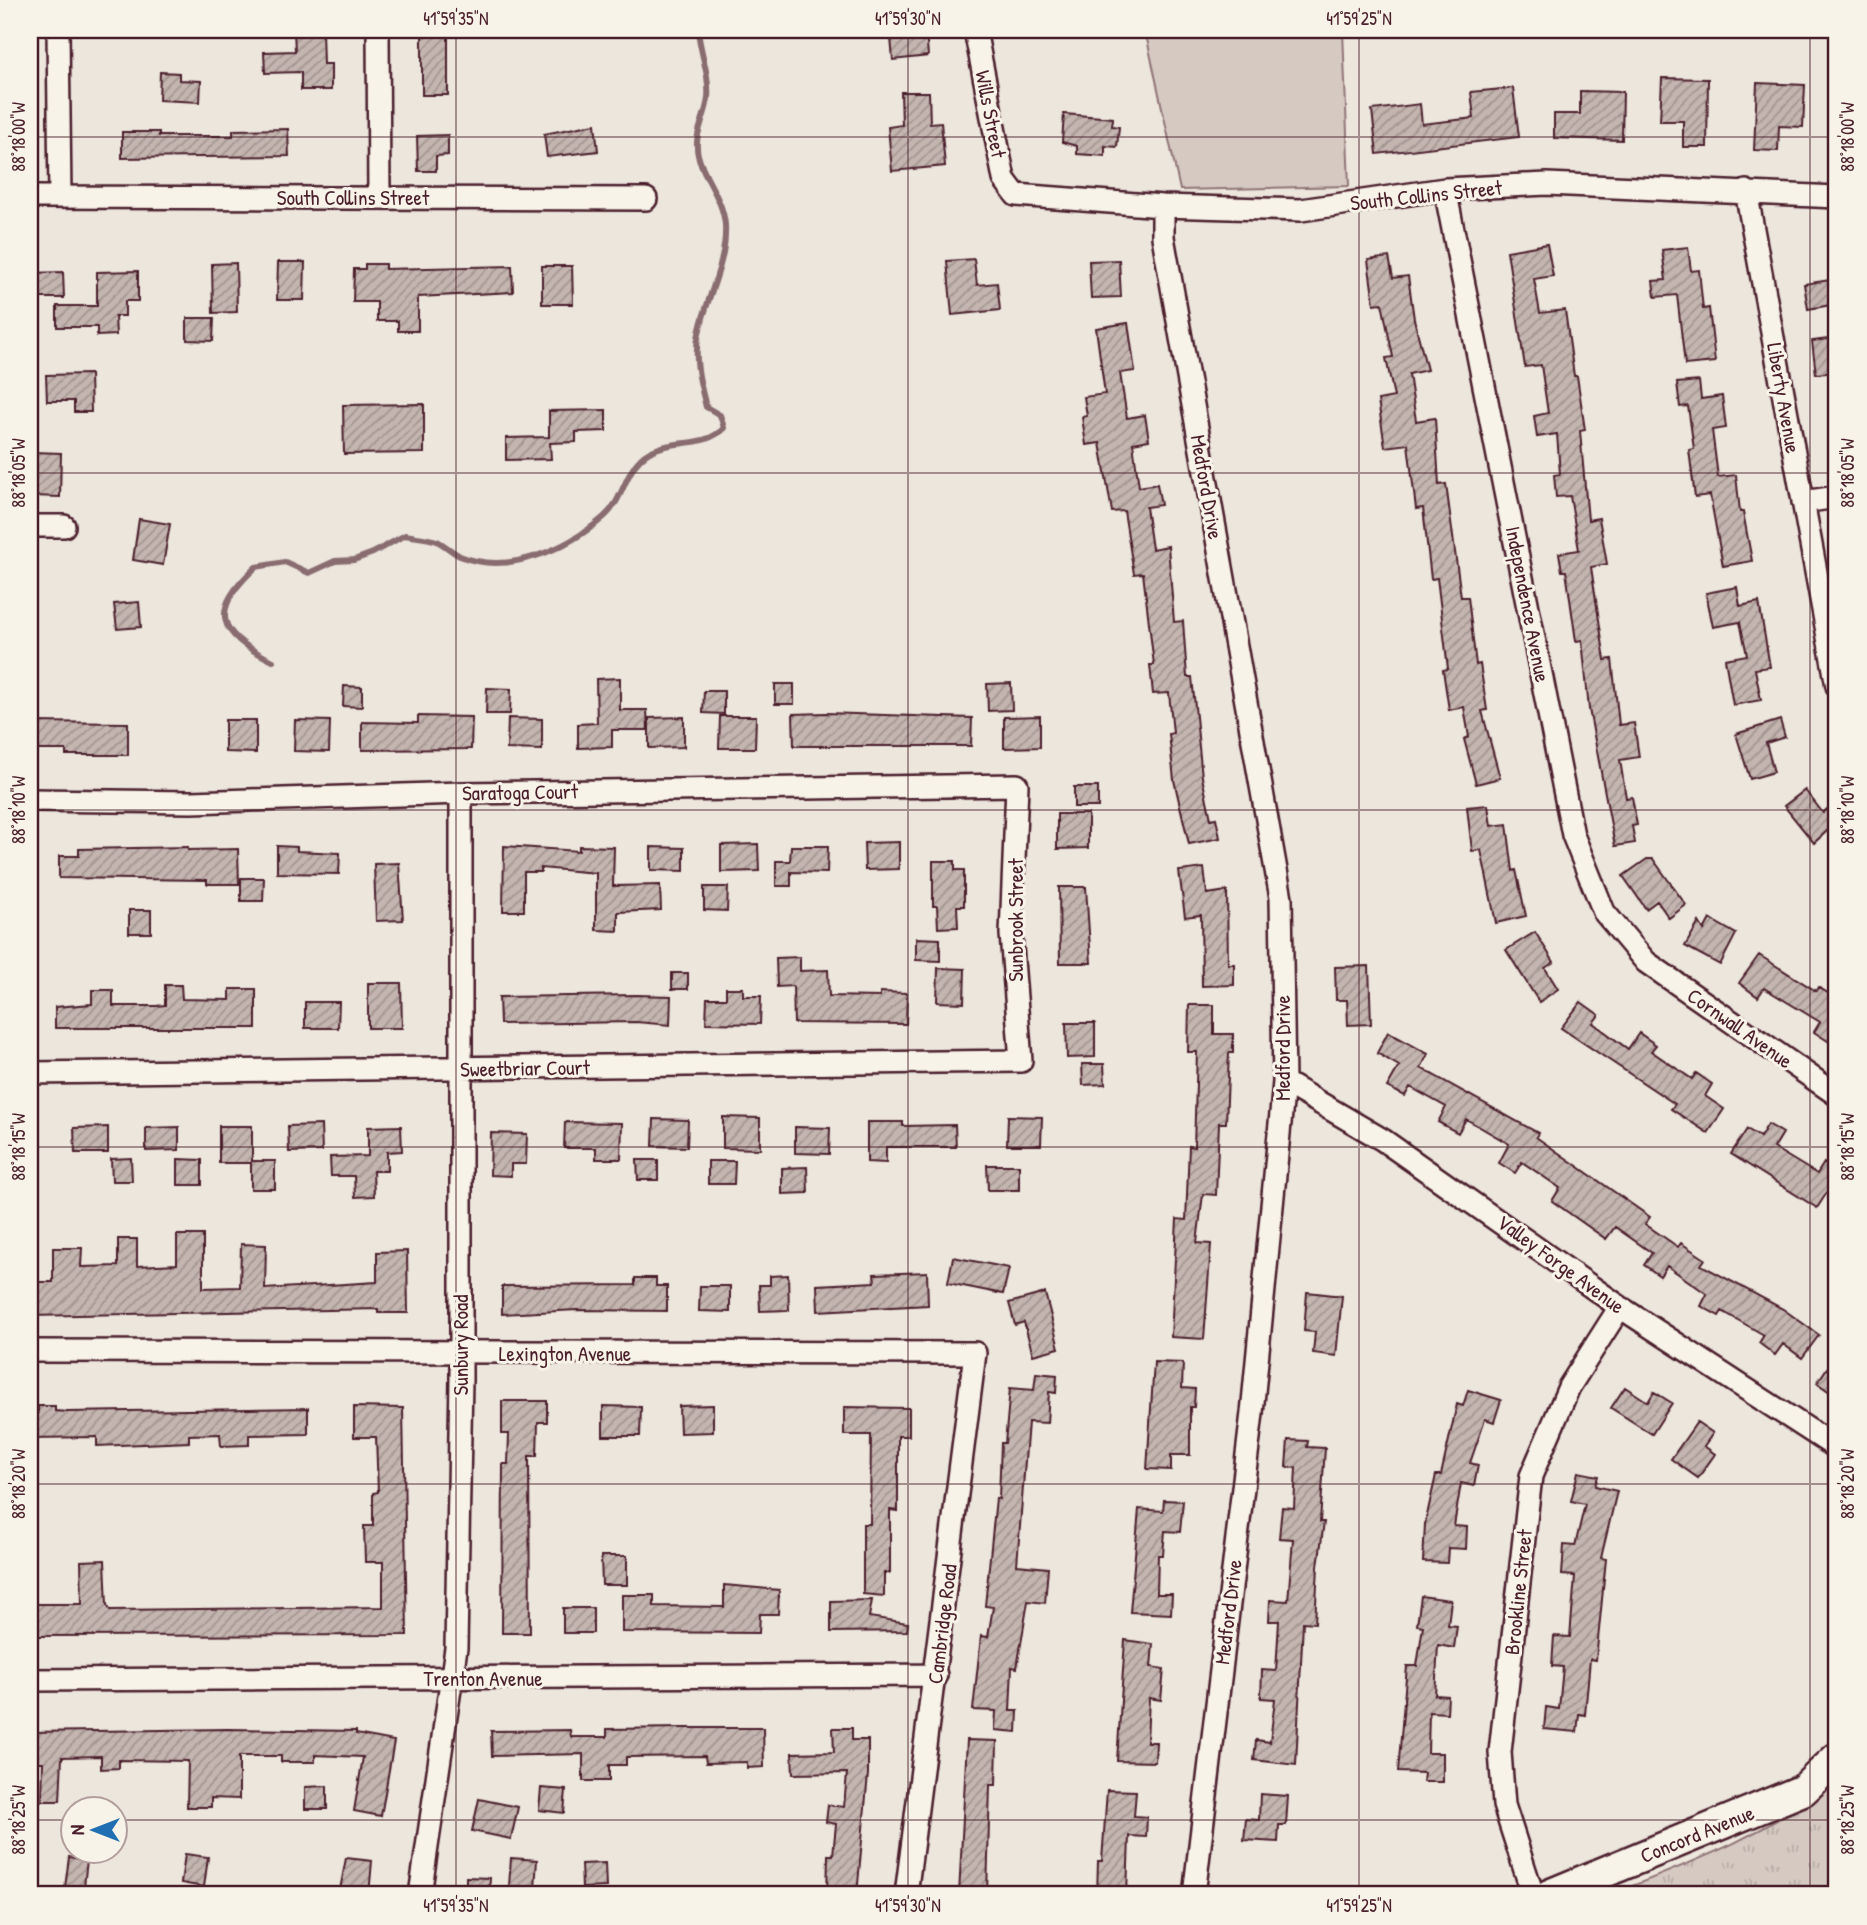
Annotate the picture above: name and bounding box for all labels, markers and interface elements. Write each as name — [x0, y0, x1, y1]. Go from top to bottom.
text: 41°59'35"N — [423, 6, 489, 31]
text: 41°59'30"N — [875, 6, 941, 31]
text: 41°59'25"N — [1326, 6, 1392, 31]
street label: Wills Street — [968, 68, 1014, 161]
text: 88°18'00"W — [6, 102, 31, 172]
text: 88°18'00"W — [1835, 102, 1860, 172]
street label: South Collins Street — [1349, 173, 1504, 217]
street label: South Collins Street — [277, 183, 430, 212]
street label: Liberty Avenue — [1760, 340, 1808, 456]
street label: Medford Drive — [1184, 432, 1230, 542]
text: 88°18'05"W — [6, 438, 31, 508]
text: 88°18'05"W — [1835, 438, 1860, 508]
street label: Independence Avenue — [1499, 523, 1557, 685]
text: 88°18'10"W — [6, 776, 31, 844]
street label: Saratoga Court — [462, 776, 579, 808]
text: 88°18'10"W — [1835, 776, 1860, 844]
street label: Sunbrook Street — [1001, 857, 1030, 982]
street label: Cornwall Avenue — [1681, 981, 1799, 1075]
street label: Medford Drive — [1268, 995, 1297, 1101]
street label: Sweetbriar Court — [460, 1052, 591, 1084]
text: 88°18'15"W — [6, 1113, 31, 1181]
text: 88°18'15"W — [1835, 1113, 1860, 1181]
street label: Valley Forge Avenue — [1491, 1208, 1631, 1320]
street label: Sunbury Road — [446, 1295, 475, 1395]
street label: Lexington Avenue — [499, 1339, 631, 1368]
text: 88°18'20"W — [6, 1449, 31, 1519]
text: 88°18'20"W — [1835, 1449, 1860, 1519]
street label: Brookline Street — [1497, 1527, 1539, 1656]
street label: Medford Drive — [1207, 1558, 1249, 1666]
street label: Cambridge Road — [920, 1562, 964, 1686]
street label: Trenton Avenue — [423, 1664, 543, 1693]
text: 88°18'25"W — [6, 1785, 31, 1855]
text: 88°18'25"W — [1835, 1785, 1860, 1855]
north arrow — [60, 1796, 130, 1866]
street label: Concord Avenue — [1636, 1798, 1758, 1870]
text: N — [64, 1825, 90, 1835]
text: 41°59'35"N — [423, 1893, 489, 1918]
text: 41°59'30"N — [875, 1893, 941, 1918]
text: 41°59'25"N — [1326, 1893, 1392, 1918]

